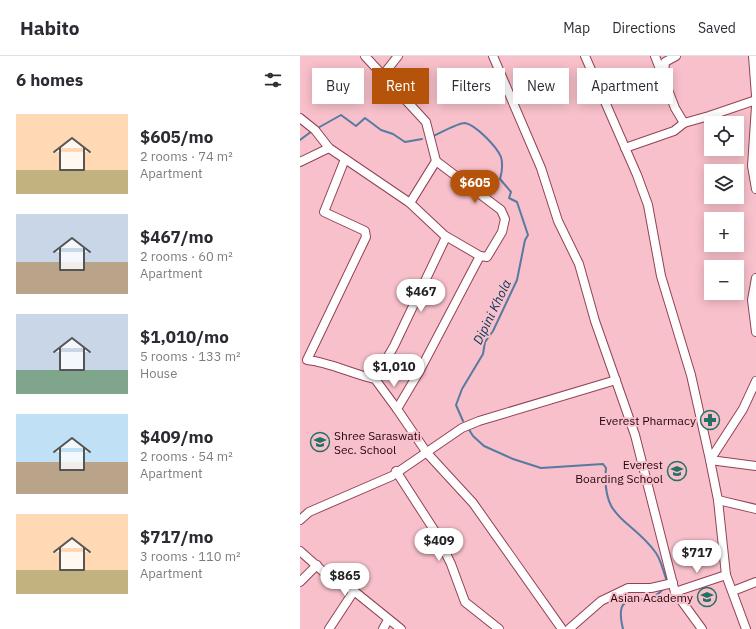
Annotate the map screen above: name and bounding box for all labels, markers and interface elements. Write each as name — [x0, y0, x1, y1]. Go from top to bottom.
text: Habito — [20, 16, 79, 40]
text: Map — [563, 19, 590, 37]
text: Directions — [612, 19, 676, 37]
text: Saved — [698, 19, 736, 37]
chip: Buy — [312, 68, 364, 104]
chip: Rent — [372, 68, 429, 104]
chip: Filters — [437, 68, 505, 104]
chip: New — [513, 68, 569, 104]
chip: Apartment — [577, 68, 673, 104]
text: 6 homes — [16, 69, 83, 91]
icon: filters — [262, 69, 284, 91]
map controls — [704, 116, 744, 300]
button: locate — [704, 116, 744, 156]
text: $605/mo — [140, 126, 213, 148]
icon: home — [48, 130, 96, 178]
text: 2 rooms · 74 m² — [140, 148, 233, 165]
button: layers — [704, 164, 744, 204]
text: Apartment — [140, 165, 203, 182]
pin: $605 — [451, 170, 499, 204]
text: $605 — [459, 174, 491, 191]
button: + — [704, 212, 744, 252]
text: $467/mo — [140, 226, 213, 248]
icon: home — [48, 230, 96, 278]
text: 2 rooms · 60 m² — [140, 248, 233, 265]
button: − — [704, 260, 744, 300]
text: Apartment — [140, 265, 203, 282]
water label: Dipini Khola — [469, 277, 515, 347]
pin: $467 — [397, 279, 445, 313]
text: $467 — [405, 283, 437, 300]
text: $1,010/mo — [140, 326, 229, 348]
icon: home — [48, 330, 96, 378]
text: 5 rooms · 133 m² — [140, 348, 241, 365]
pin: $1,010 — [361, 354, 427, 388]
text: $1,010 — [372, 358, 416, 375]
text: House — [140, 365, 177, 382]
pharmacy icon: Everest Pharmacy — [699, 409, 721, 431]
place label: Everest Pharmacy — [599, 413, 696, 428]
text: $409/mo — [140, 426, 213, 448]
place label: Shree Saraswati Sec. School — [334, 428, 421, 457]
icon: home — [48, 430, 96, 478]
school or university icon: Shree Saraswati Sec. School — [309, 431, 331, 453]
text: 2 rooms · 54 m² — [140, 448, 233, 465]
place label: Everest Boarding School — [575, 457, 663, 486]
school or university icon: Everest Boarding School — [666, 460, 688, 482]
text: Apartment — [140, 465, 203, 482]
text: $717/mo — [140, 526, 213, 548]
pin: $409 — [415, 528, 463, 562]
icon: home — [48, 530, 96, 578]
text: $409 — [423, 532, 455, 549]
pin: $717 — [673, 540, 721, 574]
text: $717 — [681, 544, 713, 561]
text: 3 rooms · 110 m² — [140, 548, 241, 565]
pin: $865 — [321, 563, 369, 597]
text: Apartment — [140, 565, 203, 582]
text: $865 — [329, 567, 361, 584]
school or university icon: Asian Academy — [696, 586, 718, 608]
place label: Asian Academy — [610, 590, 693, 605]

